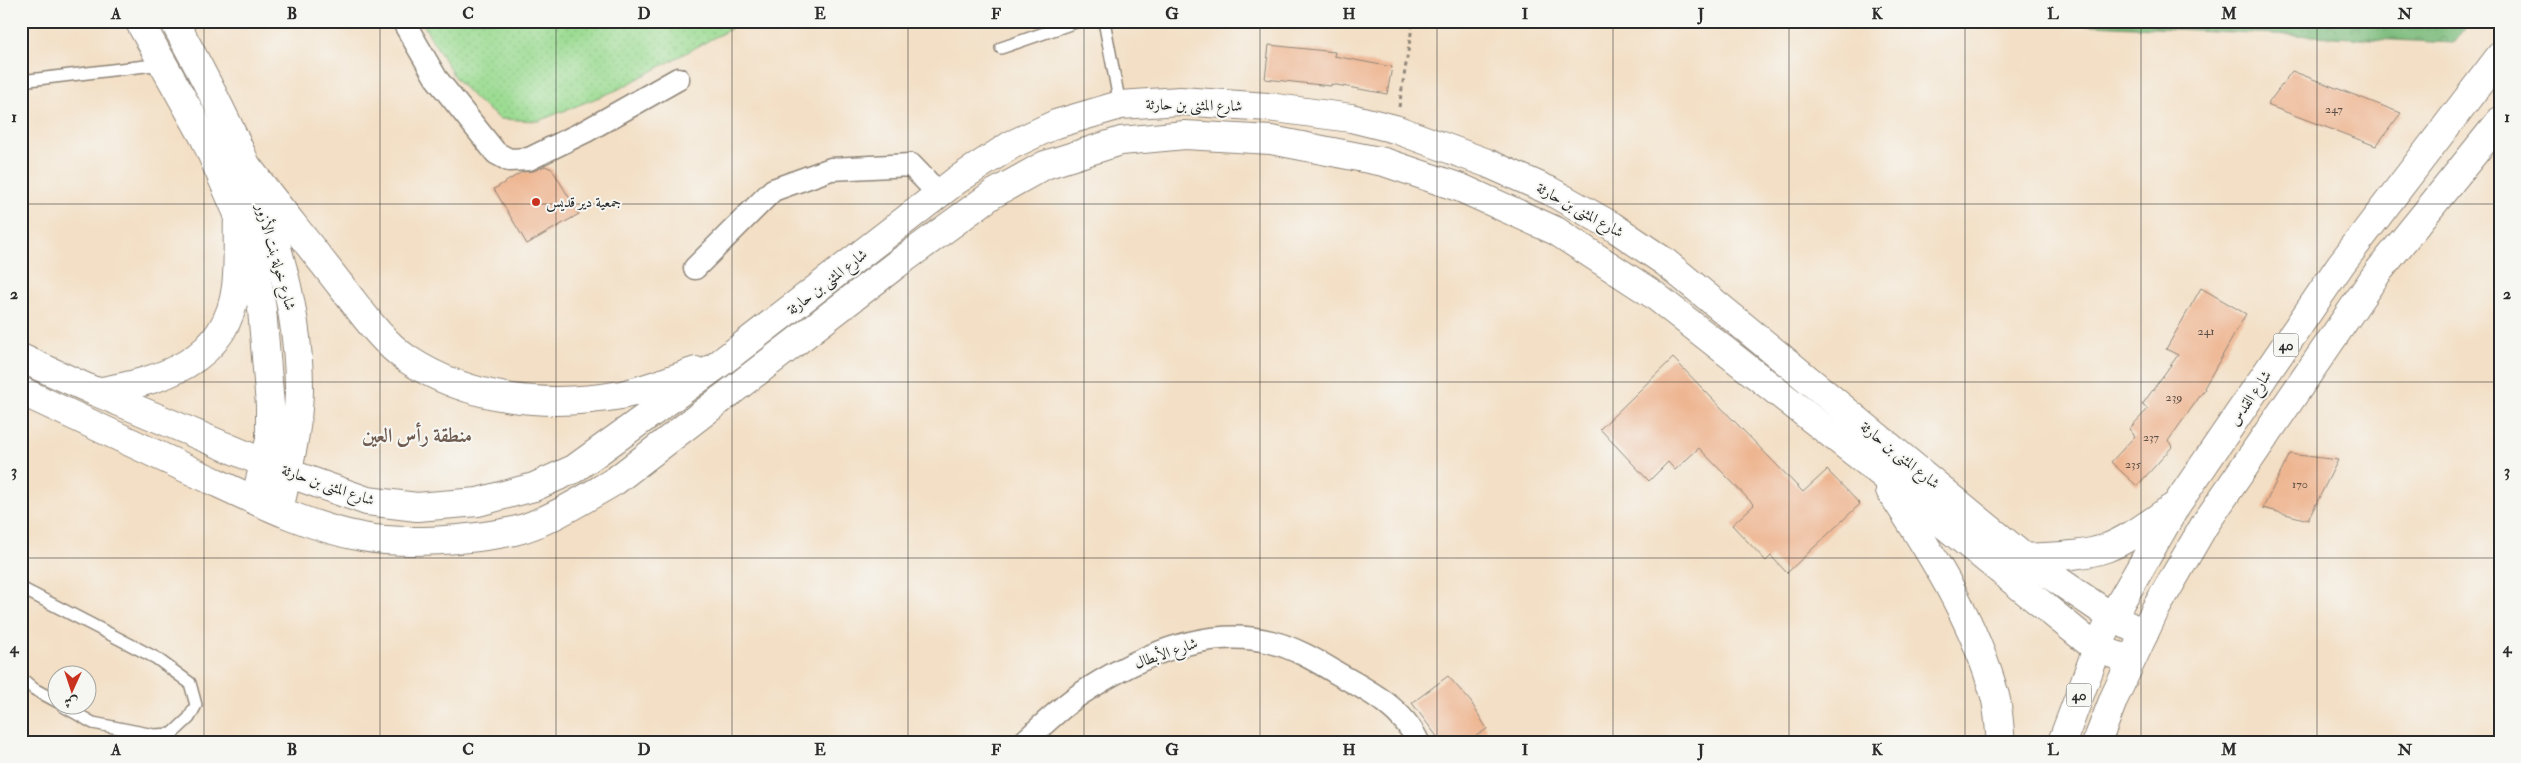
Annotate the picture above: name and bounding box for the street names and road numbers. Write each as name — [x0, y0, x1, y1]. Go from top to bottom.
street label: شارع المثنى بن حارثة — [1145, 95, 1243, 119]
street label: شارع المثنى بن حارثة — [1531, 179, 1627, 245]
street label: شارع خولة بنت الأزور — [248, 199, 302, 313]
street label: شارع المثنى بن حارثة — [783, 245, 873, 322]
road number: 40 — [2274, 334, 2298, 356]
street label: شارع القدس — [2225, 367, 2278, 431]
street label: شارع المثنى بن حارثة — [1854, 418, 1943, 496]
street label: شارع المثنى بن حارثة — [278, 461, 377, 513]
street label: شارع الأبطال — [1131, 632, 1201, 676]
road number: 40 — [2066, 684, 2092, 706]

